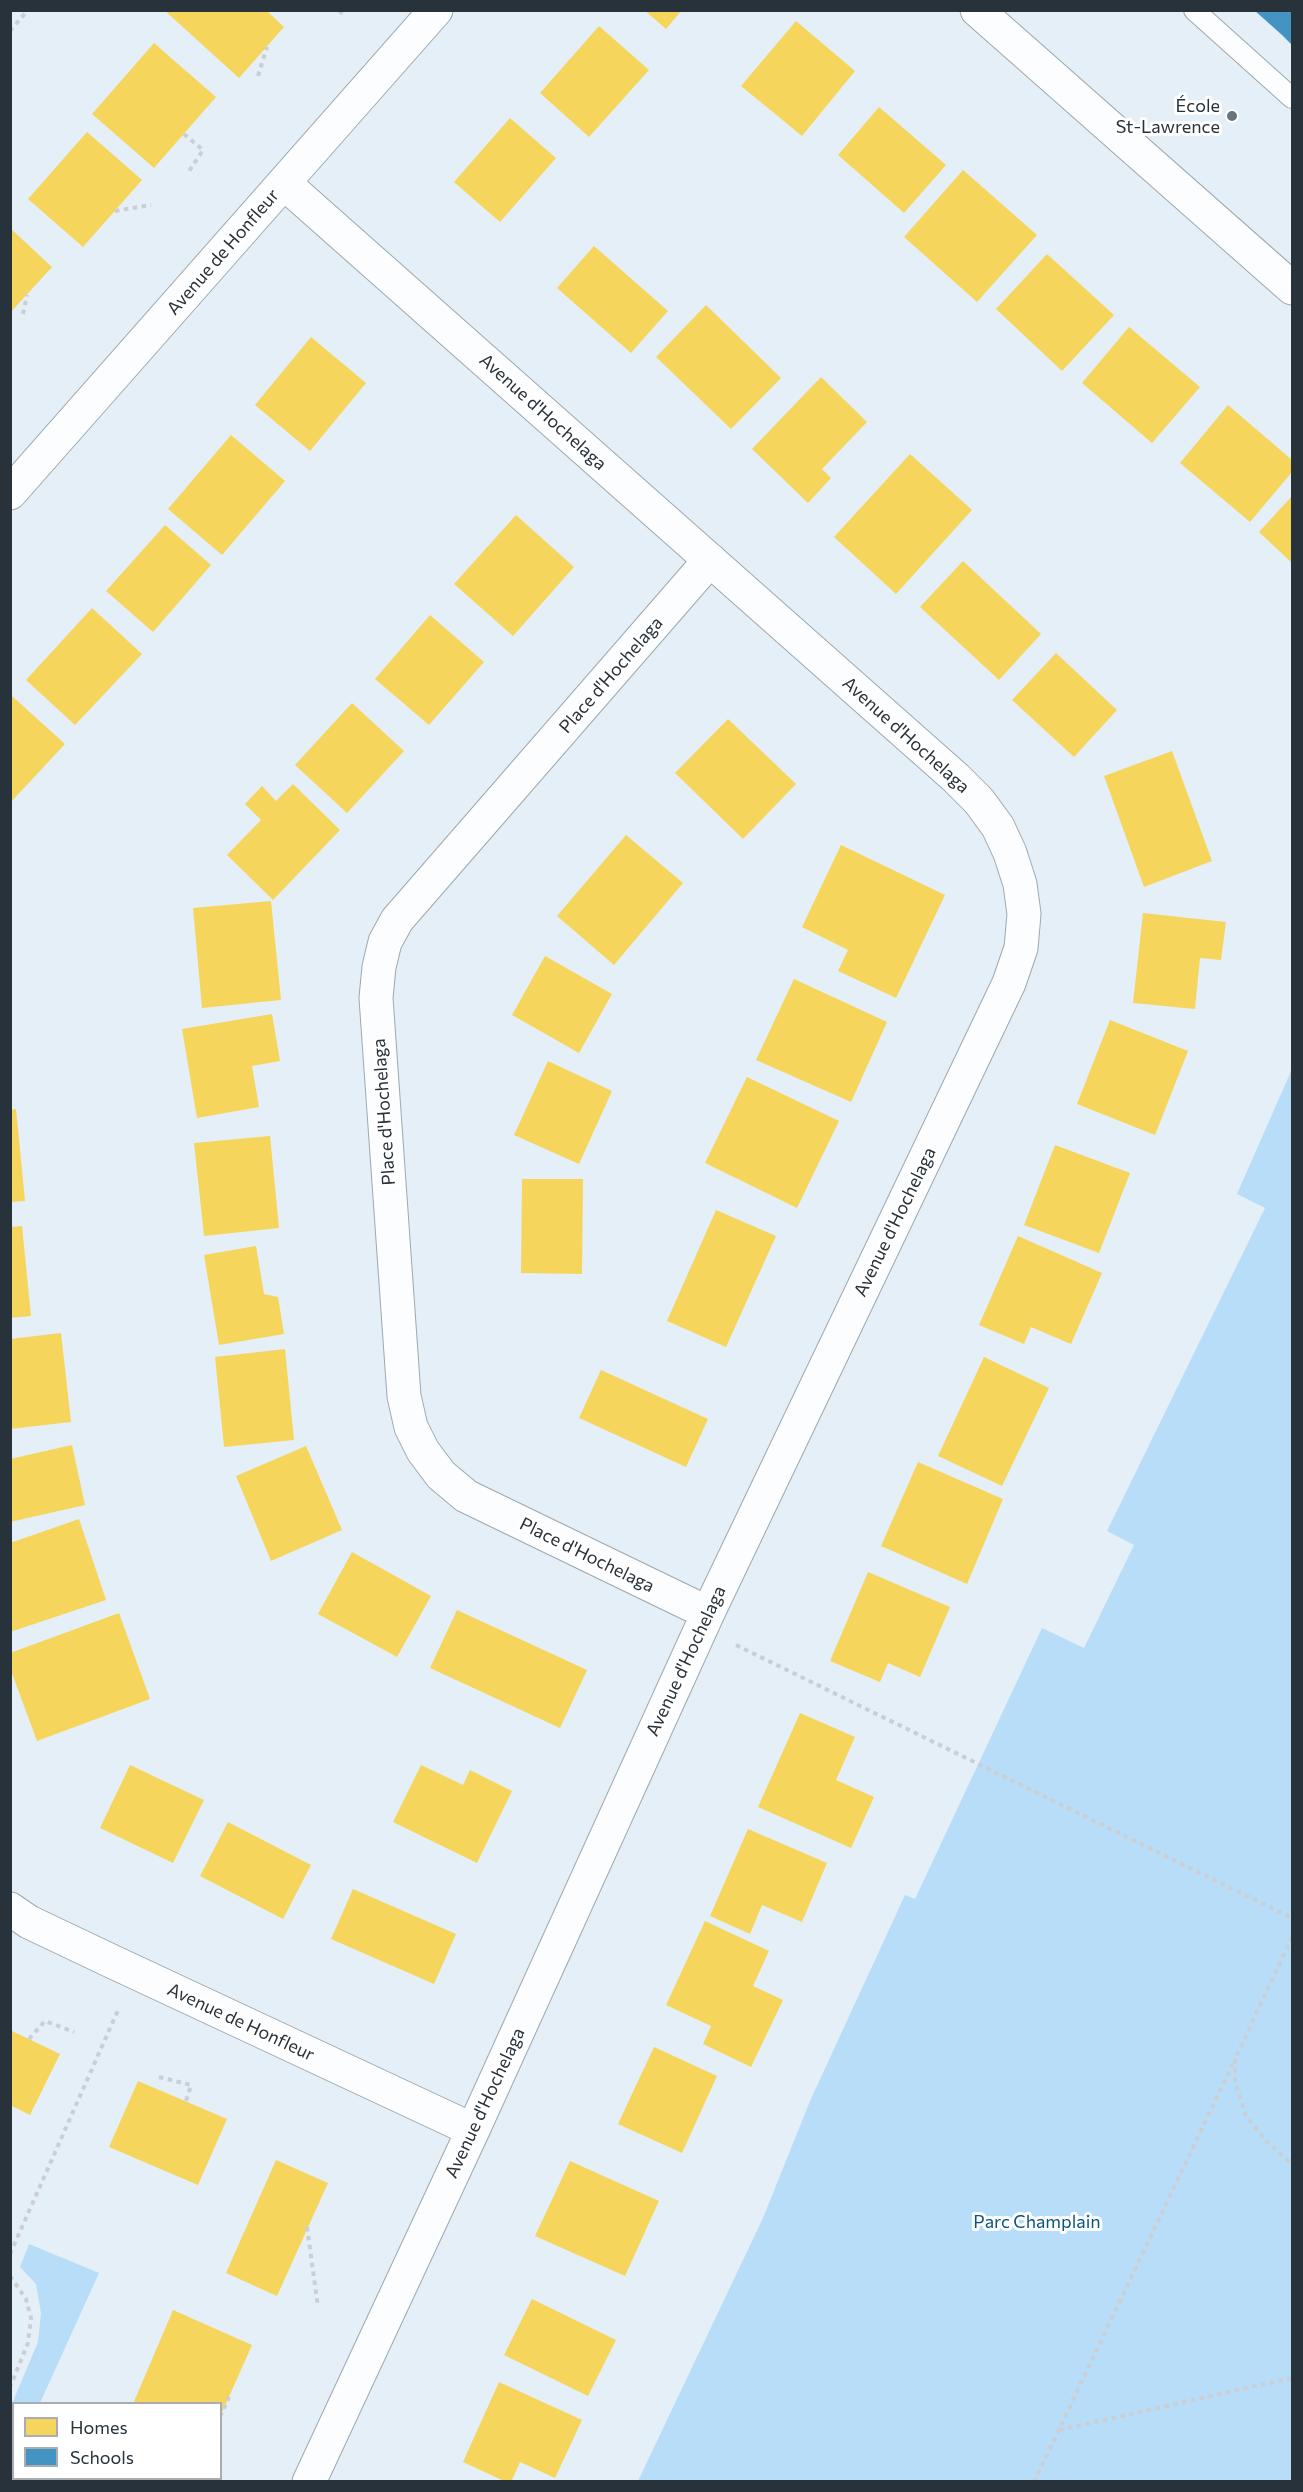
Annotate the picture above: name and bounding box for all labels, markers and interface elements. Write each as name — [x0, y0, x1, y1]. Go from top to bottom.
place label: École St-Lawrence — [1116, 95, 1220, 138]
marker: École St-Lawrence — [1225, 109, 1239, 123]
street label: Avenue de Honfleur — [162, 185, 284, 319]
street label: Avenue d'Hochelaga — [475, 349, 611, 475]
street label: Place d'Hochelaga — [555, 612, 667, 738]
street label: Avenue d'Hochelaga — [838, 672, 974, 798]
street label: Place d'Hochelaga — [368, 1038, 400, 1186]
street label: Avenue d'Hochelaga — [849, 1144, 941, 1300]
street label: Place d'Hochelaga — [516, 1513, 658, 1597]
street label: Avenue d'Hochelaga — [642, 1582, 730, 1740]
street label: Avenue de Honfleur — [164, 1978, 318, 2066]
street label: Avenue d'Hochelaga — [441, 2024, 529, 2182]
park label: Parc Champlain — [973, 2211, 1101, 2233]
legend — [12, 2402, 222, 2480]
text: Homes — [70, 2416, 128, 2438]
text: Schools — [70, 2446, 134, 2468]

